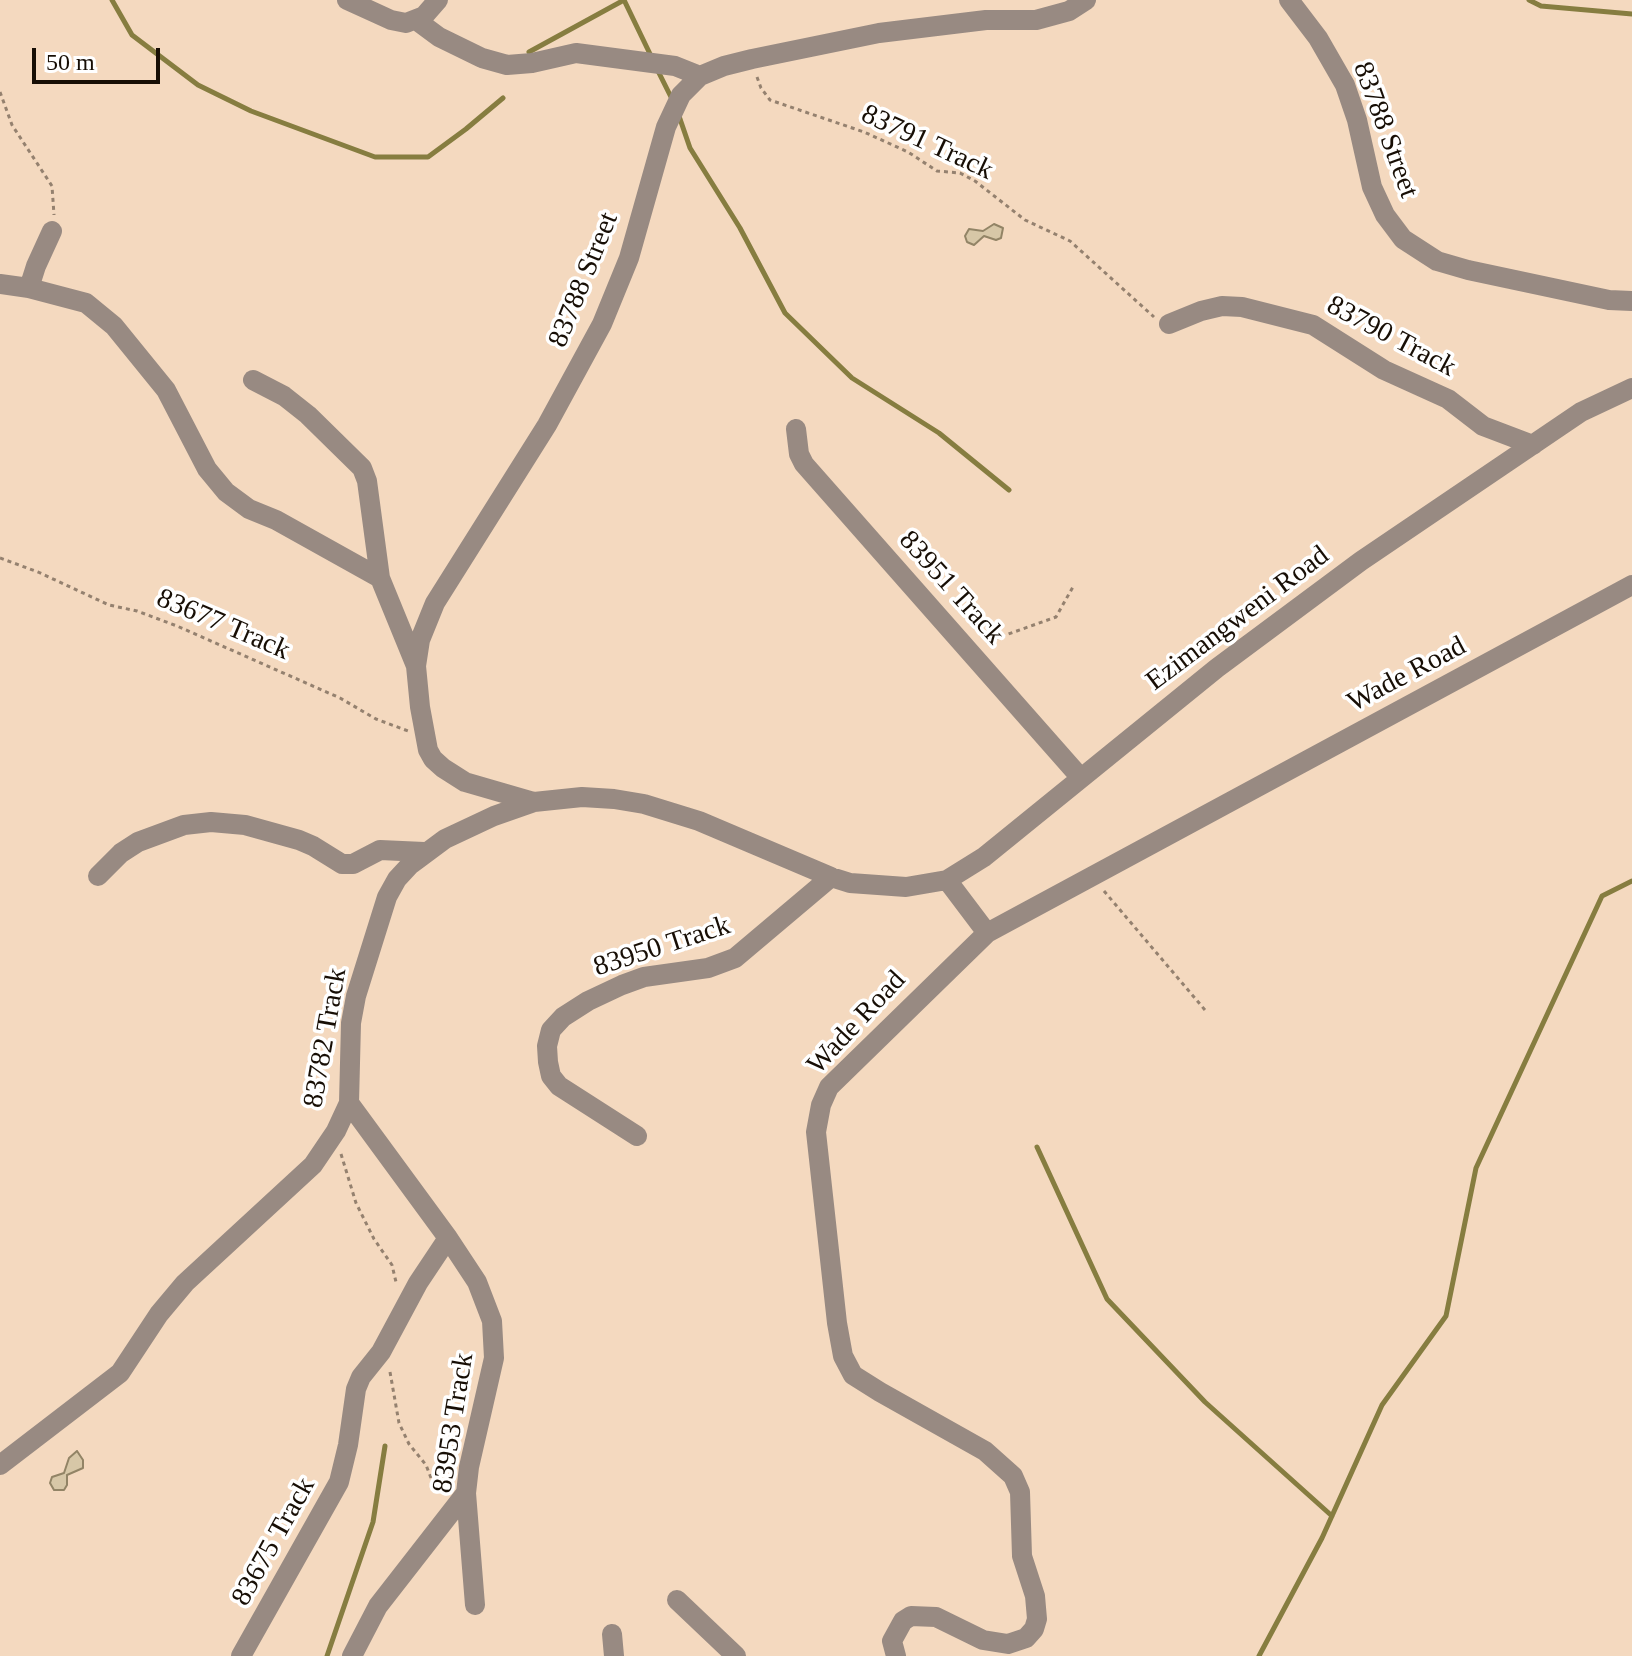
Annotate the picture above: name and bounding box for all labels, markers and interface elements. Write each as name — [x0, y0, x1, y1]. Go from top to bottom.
scale bar — [36, 32, 164, 82]
text: 50 m — [46, 49, 95, 75]
street label: 83788 Street — [1345, 57, 1425, 203]
street label: 83791 Track — [856, 98, 998, 188]
street label: 83788 Street — [542, 208, 626, 352]
street label: 83790 Track — [1321, 289, 1461, 385]
street label: 83951 Track — [891, 524, 1011, 652]
street label: Ezimangweni Road — [1140, 539, 1336, 699]
street label: 83677 Track — [151, 582, 295, 668]
street label: Wade Road — [1342, 630, 1472, 720]
street label: 83950 Track — [590, 909, 734, 985]
street label: Wade Road — [801, 964, 913, 1082]
street label: 83782 Track — [297, 966, 355, 1110]
street label: 83953 Track — [426, 1351, 482, 1495]
street label: 83675 Track — [225, 1472, 323, 1612]

